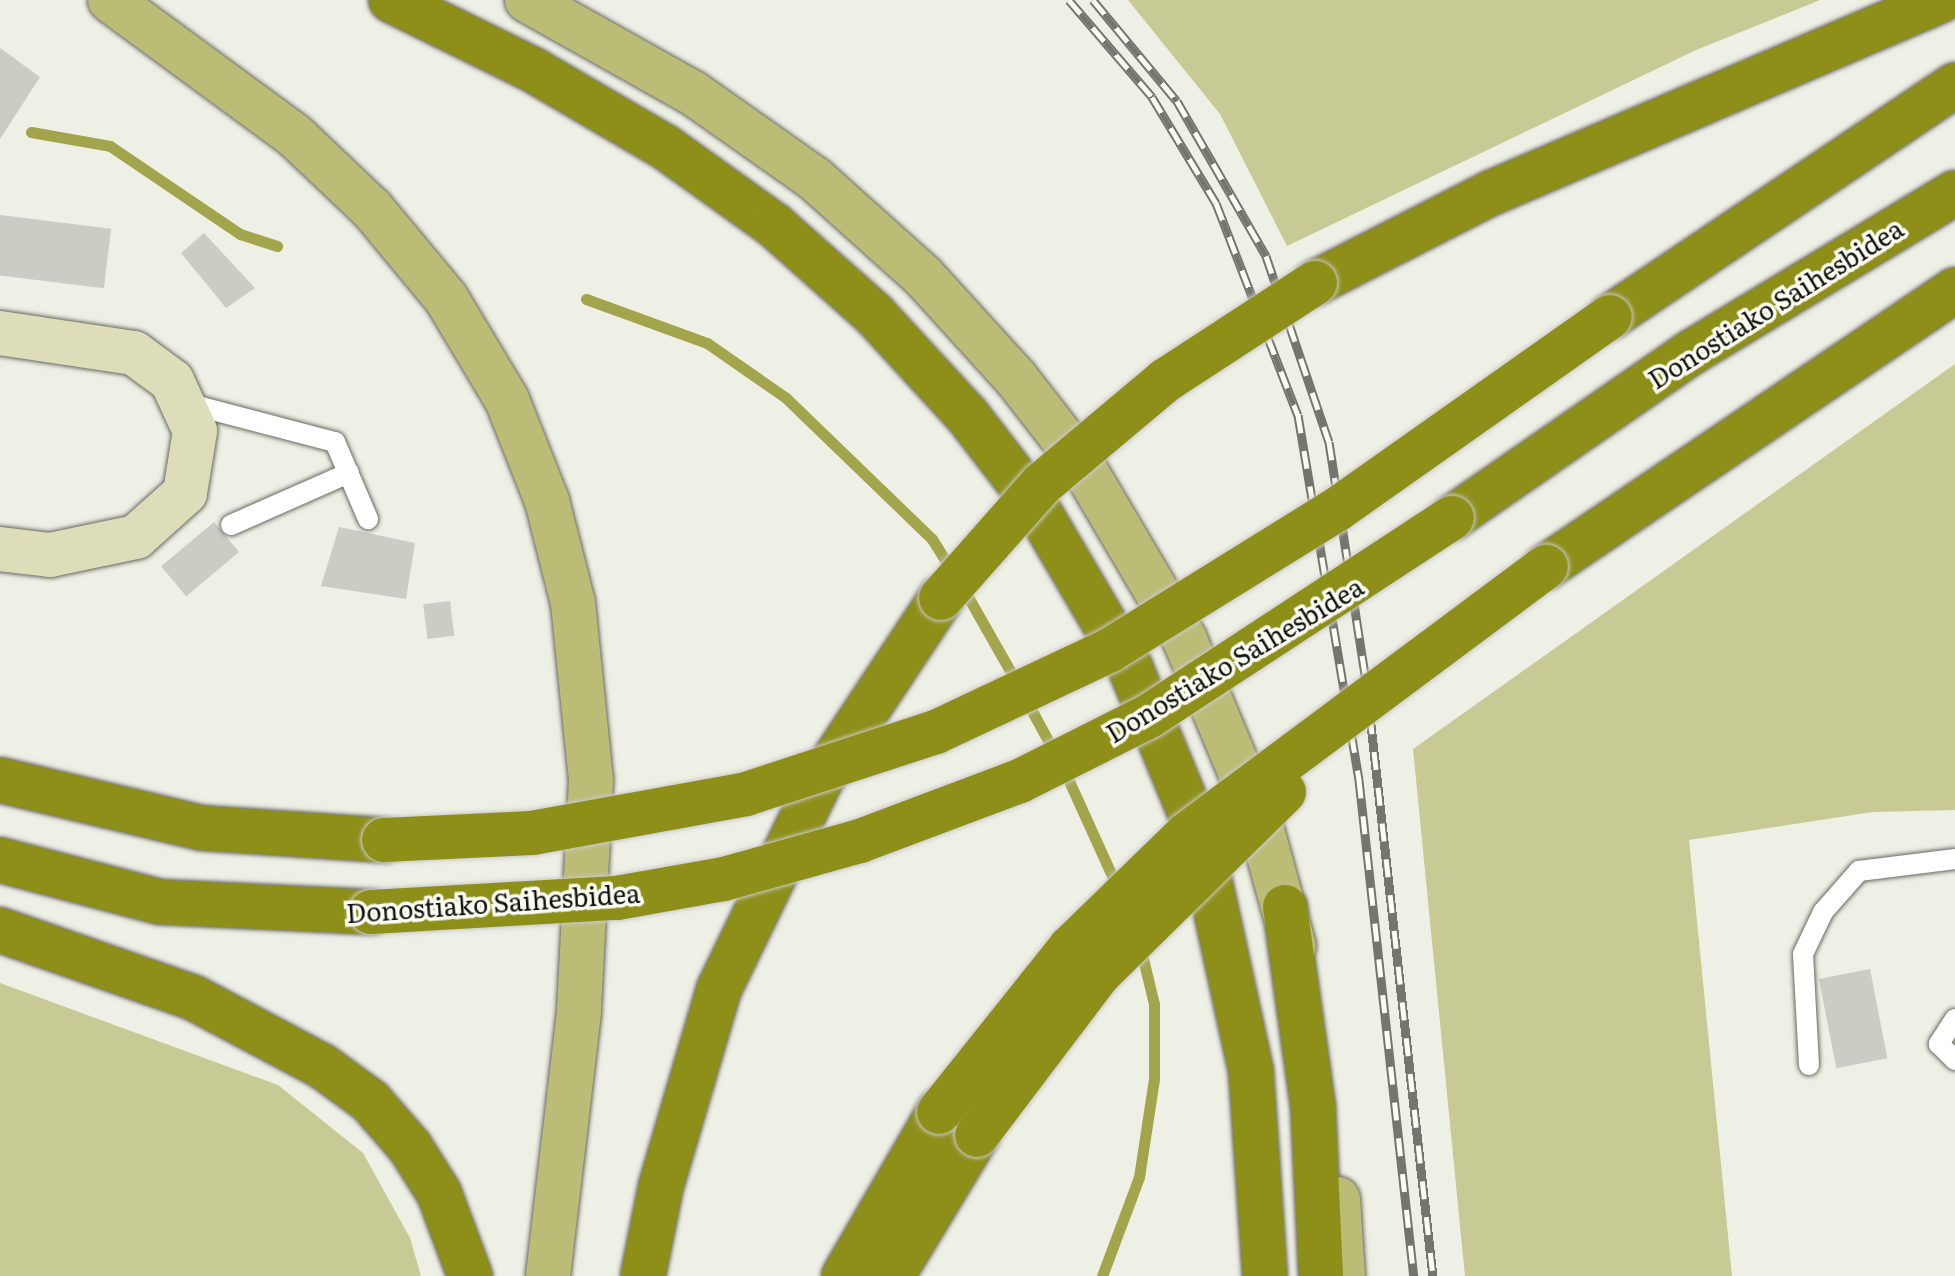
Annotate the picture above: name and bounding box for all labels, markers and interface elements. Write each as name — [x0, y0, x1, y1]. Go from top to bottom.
street label: Donostiako Saihesbidea — [1642, 212, 1908, 394]
street label: Donostiako Saihesbidea — [1100, 570, 1368, 748]
street label: Donostiako Saihesbidea — [345, 876, 641, 928]

